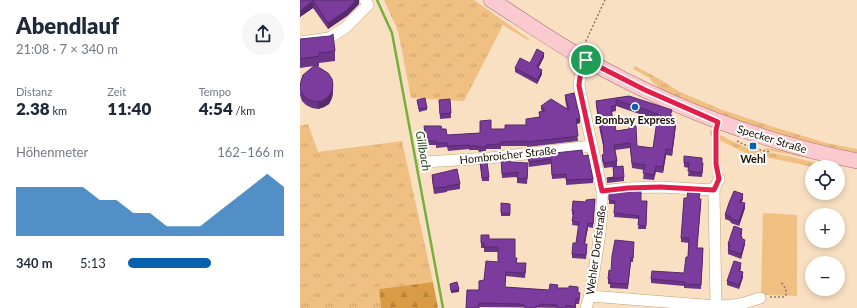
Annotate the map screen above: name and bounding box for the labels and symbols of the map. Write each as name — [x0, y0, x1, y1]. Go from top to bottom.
pin — [569, 43, 603, 77]
marker: Bombay Express — [630, 102, 640, 112]
place label: Bombay Express — [595, 113, 675, 126]
street label: Specker Straße — [736, 122, 809, 155]
water label: Gillbach — [413, 130, 434, 172]
marker: Wehl — [748, 141, 758, 151]
street label: Hombroicher Straße — [459, 143, 557, 166]
place label: Wehl — [740, 152, 766, 165]
street label: Wehler Dorfstraße — [583, 204, 608, 296]

